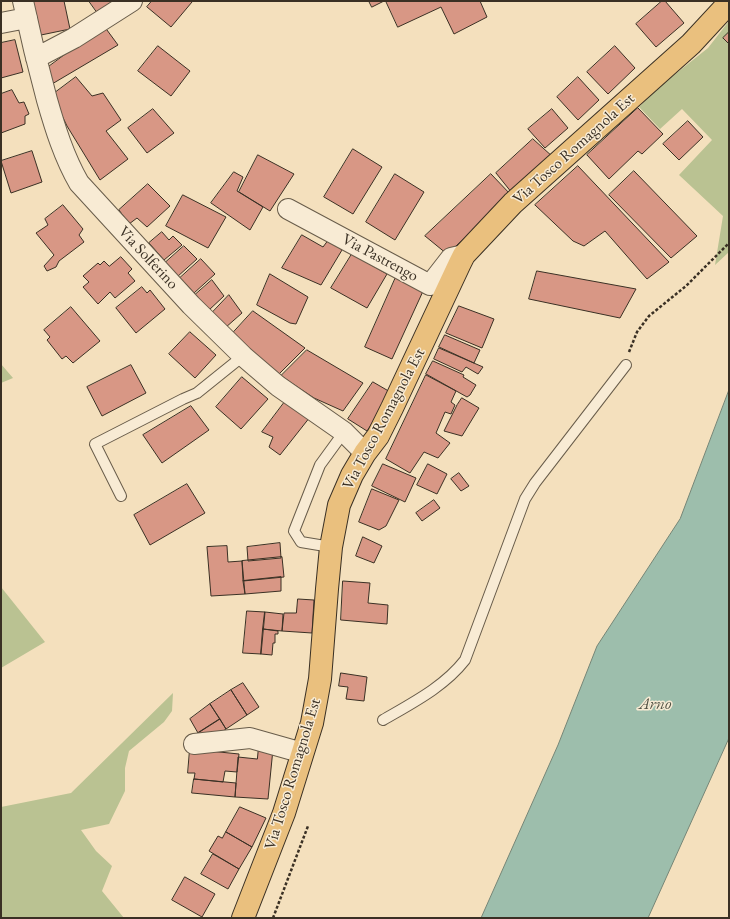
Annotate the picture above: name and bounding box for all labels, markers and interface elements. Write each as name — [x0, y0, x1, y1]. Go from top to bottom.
street label: Via Tosco Romagnola Est — [509, 89, 639, 209]
street label: Via Solferino — [114, 222, 182, 294]
street label: Via Pastrengo — [339, 230, 421, 286]
street label: Via Tosco Romagnola Est — [339, 345, 429, 493]
water label: Arno — [639, 694, 671, 714]
street label: Via Tosco Romagnola Est — [261, 696, 325, 852]

